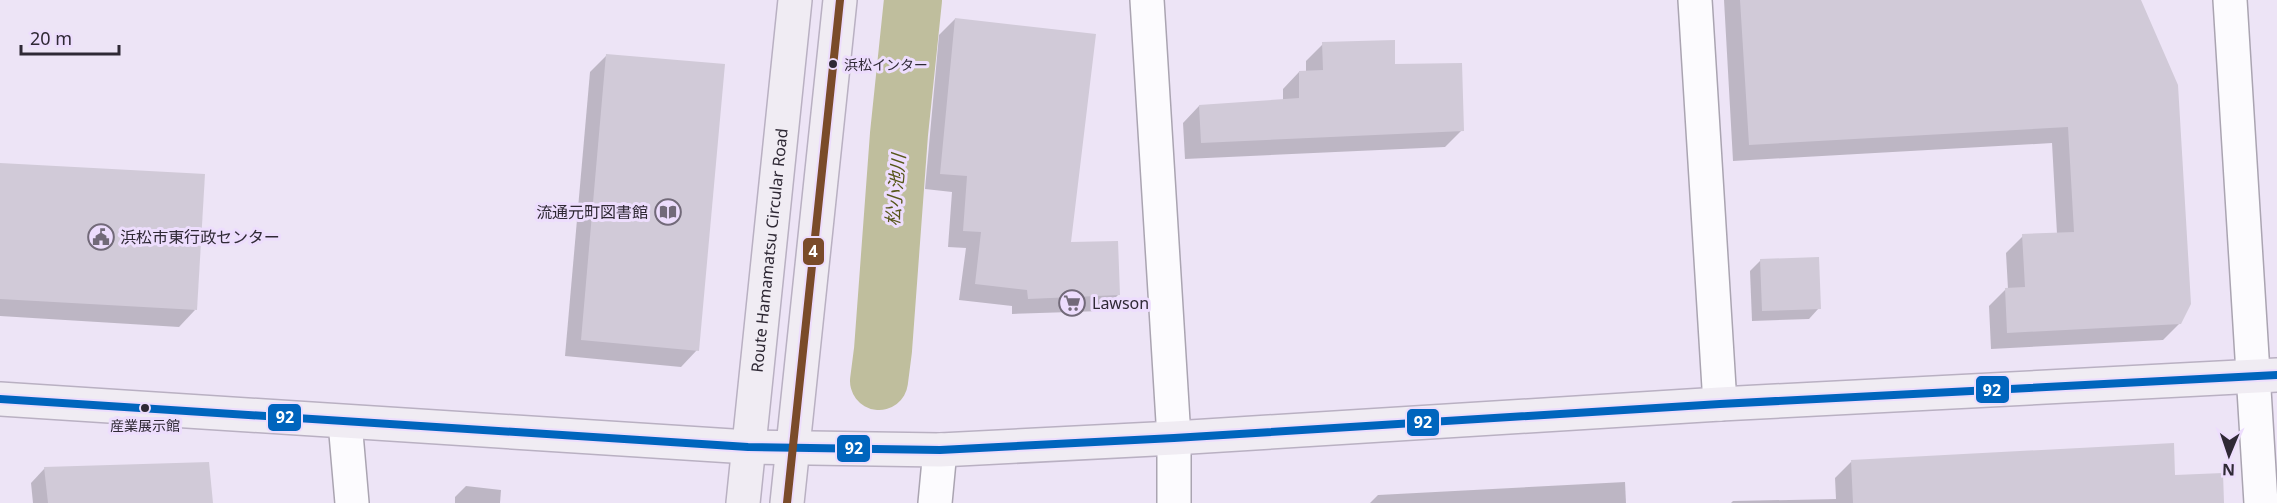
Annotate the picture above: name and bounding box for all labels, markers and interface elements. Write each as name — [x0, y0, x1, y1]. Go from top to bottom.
scale bar — [21, 18, 118, 56]
text: 20 m — [30, 26, 72, 50]
place label: 浜松インター — [844, 55, 928, 74]
marker: 浜松インター — [827, 58, 839, 70]
street label: Route Hamamatsu Circular Road — [746, 127, 793, 373]
water label: 松小池川 — [880, 151, 910, 227]
library icon: 流通元町図書館 — [653, 197, 683, 227]
place label: 流通元町図書館 — [536, 201, 648, 223]
public building icon: 浜松市東行政センター — [86, 222, 116, 252]
place label: 浜松市東行政センター — [120, 226, 280, 248]
line badge: 4 — [802, 237, 825, 266]
text: 4 — [808, 240, 818, 262]
supermarket icon: Lawson — [1057, 288, 1087, 318]
place label: Lawson — [1092, 292, 1149, 314]
line badge: 92 — [1975, 375, 2010, 404]
text: 92 — [1983, 379, 2001, 401]
marker: 産業展示館 — [139, 402, 151, 414]
line badge: 92 — [267, 403, 302, 432]
text: 92 — [276, 406, 294, 428]
line badge: 92 — [1406, 408, 1440, 437]
text: 92 — [1414, 411, 1432, 433]
place label: 産業展示館 — [110, 416, 180, 435]
north arrow — [2199, 425, 2259, 485]
line badge: 92 — [836, 434, 871, 463]
text: 92 — [845, 437, 863, 459]
text: N — [2222, 459, 2235, 481]

